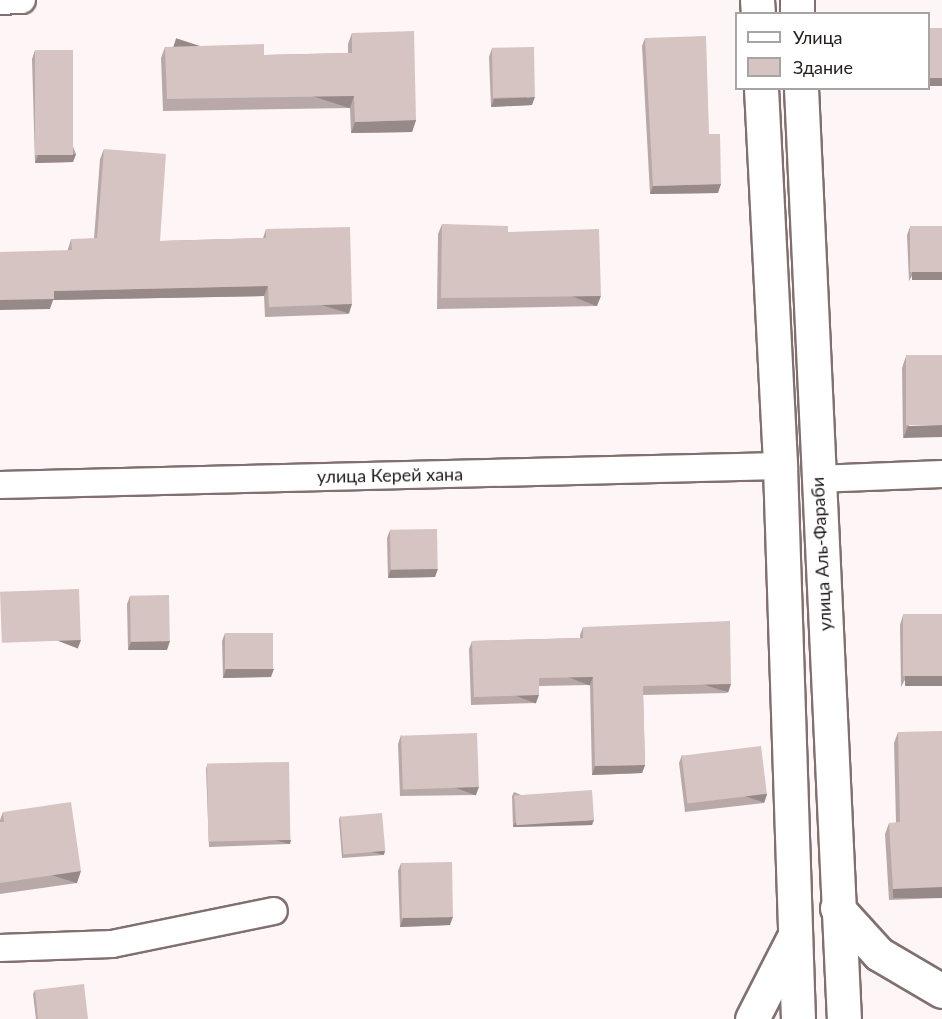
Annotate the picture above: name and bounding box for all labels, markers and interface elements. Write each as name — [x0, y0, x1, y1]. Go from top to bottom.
legend — [735, 12, 930, 90]
text: Улица — [793, 26, 843, 48]
text: Здание — [793, 56, 853, 78]
street label: улица Керей хана — [317, 463, 463, 487]
street label: улица Аль-Фараби — [806, 476, 836, 632]

